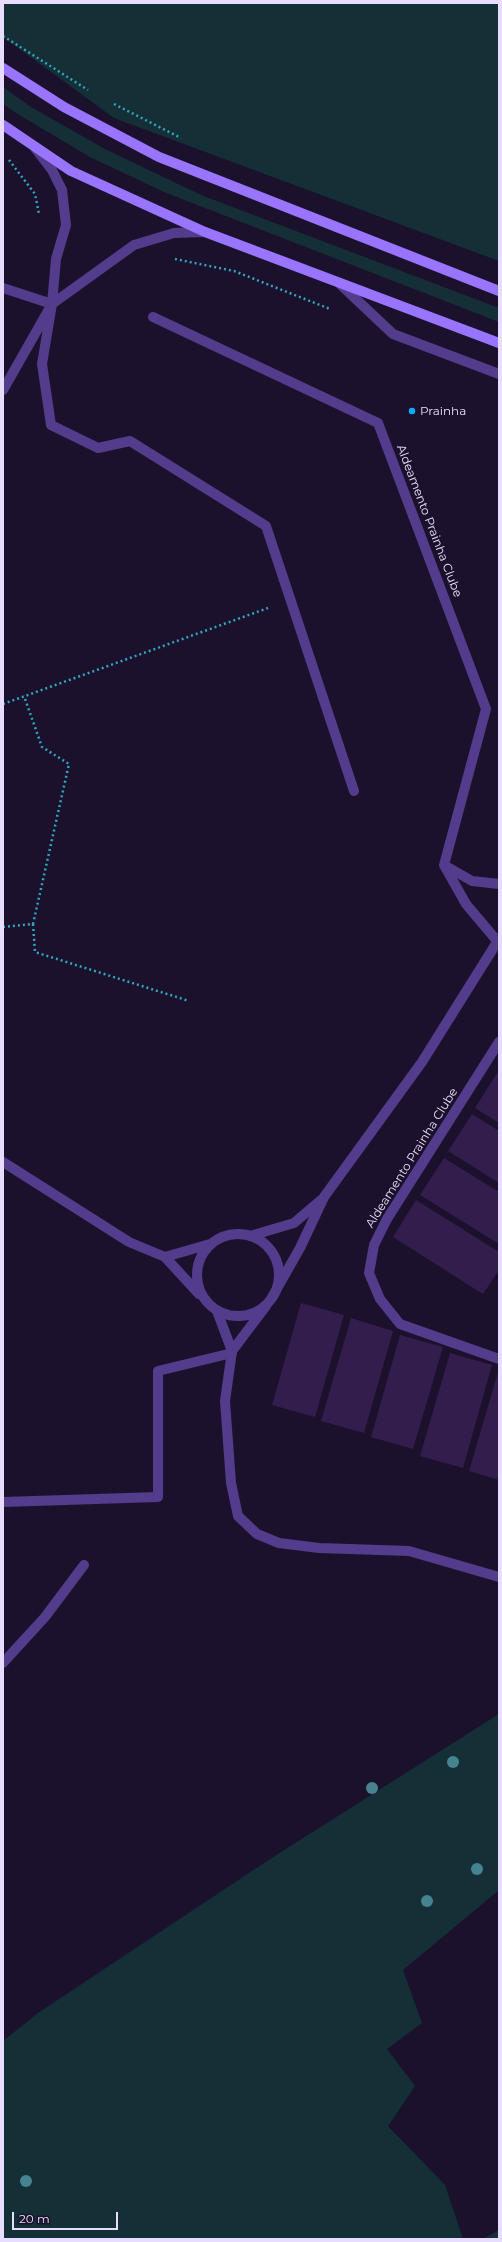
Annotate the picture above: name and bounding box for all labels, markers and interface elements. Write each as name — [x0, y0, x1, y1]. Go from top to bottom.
place label: Prainha — [420, 404, 466, 418]
marker: Prainha — [407, 406, 417, 416]
street label: Aldeamento Prainha Clube — [393, 443, 465, 599]
street label: Aldeamento Prainha Clube — [363, 1085, 461, 1231]
scale bar — [14, 2204, 120, 2230]
text: 20 m — [19, 2211, 50, 2226]

